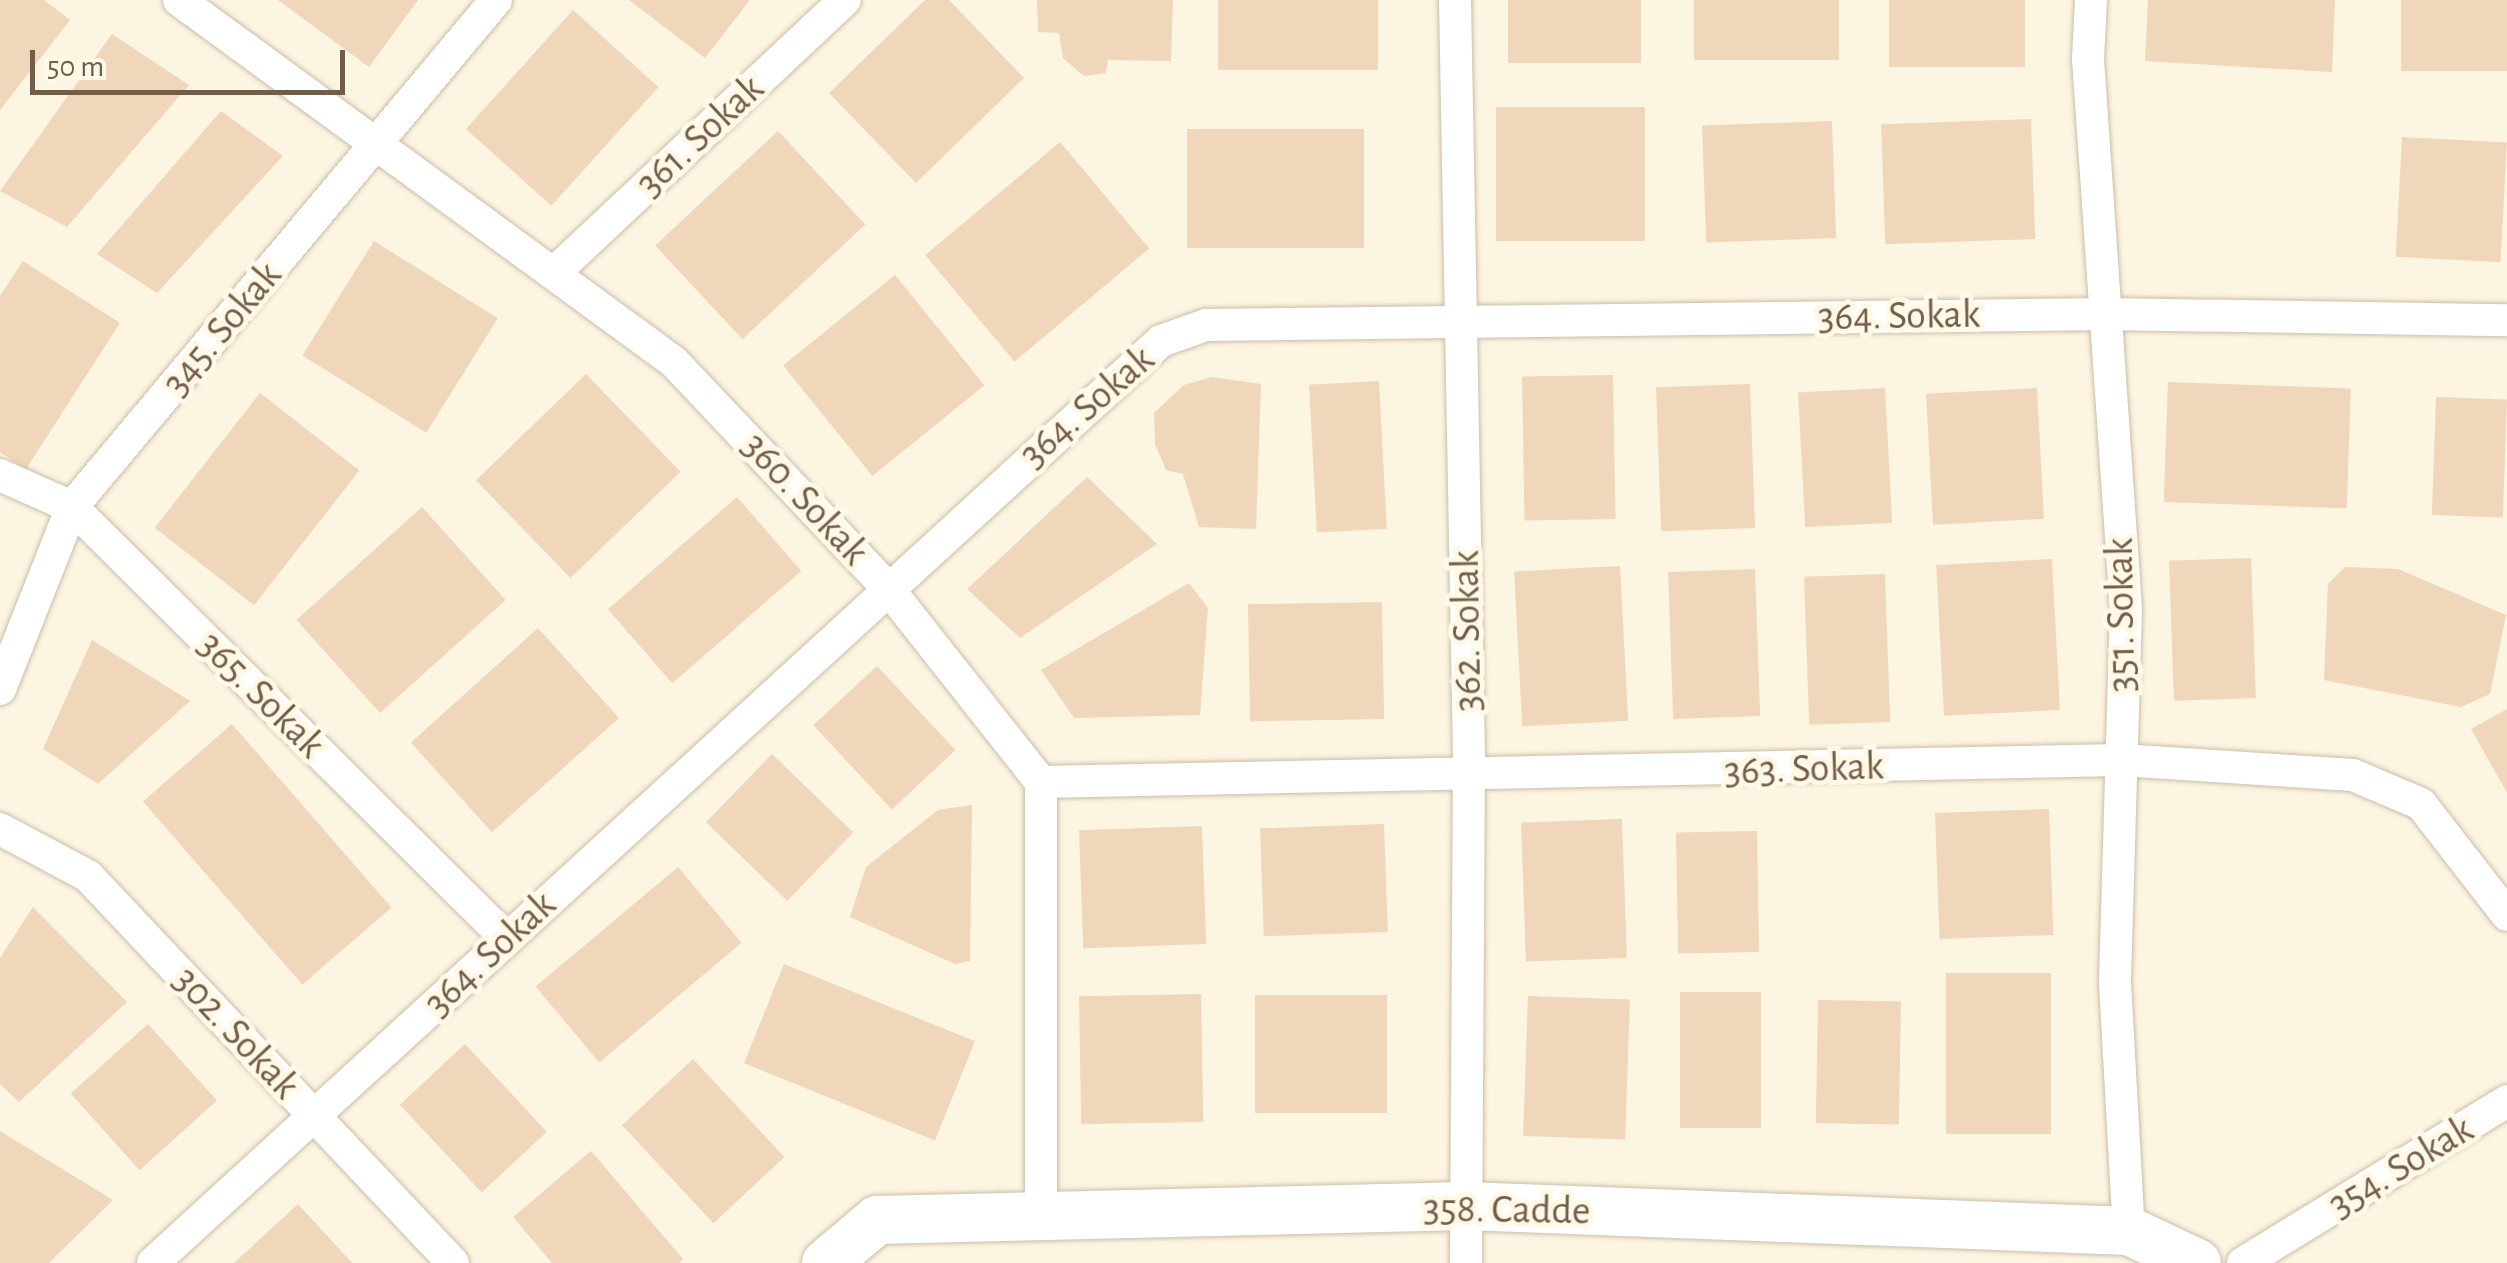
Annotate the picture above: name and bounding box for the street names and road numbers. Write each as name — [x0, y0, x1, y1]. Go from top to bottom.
street label: 361. Sokak — [626, 65, 774, 207]
street label: 345. Sokak — [152, 252, 292, 406]
street label: 364. Sokak — [1818, 291, 1980, 341]
street label: 364. Sokak — [1010, 336, 1164, 478]
street label: 360. Sokak — [732, 423, 878, 575]
street label: 351. Sokak — [2096, 537, 2146, 693]
street label: 362. Sokak — [1442, 550, 1492, 712]
street label: 365. Sokak — [188, 622, 334, 768]
street label: 363. Sokak — [1724, 742, 1884, 796]
street label: 364. Sokak — [414, 881, 566, 1027]
street label: 302. Sokak — [163, 957, 309, 1109]
street label: 354. Sokak — [2320, 1105, 2482, 1229]
street label: 358. Cadde — [1423, 1185, 1591, 1235]

